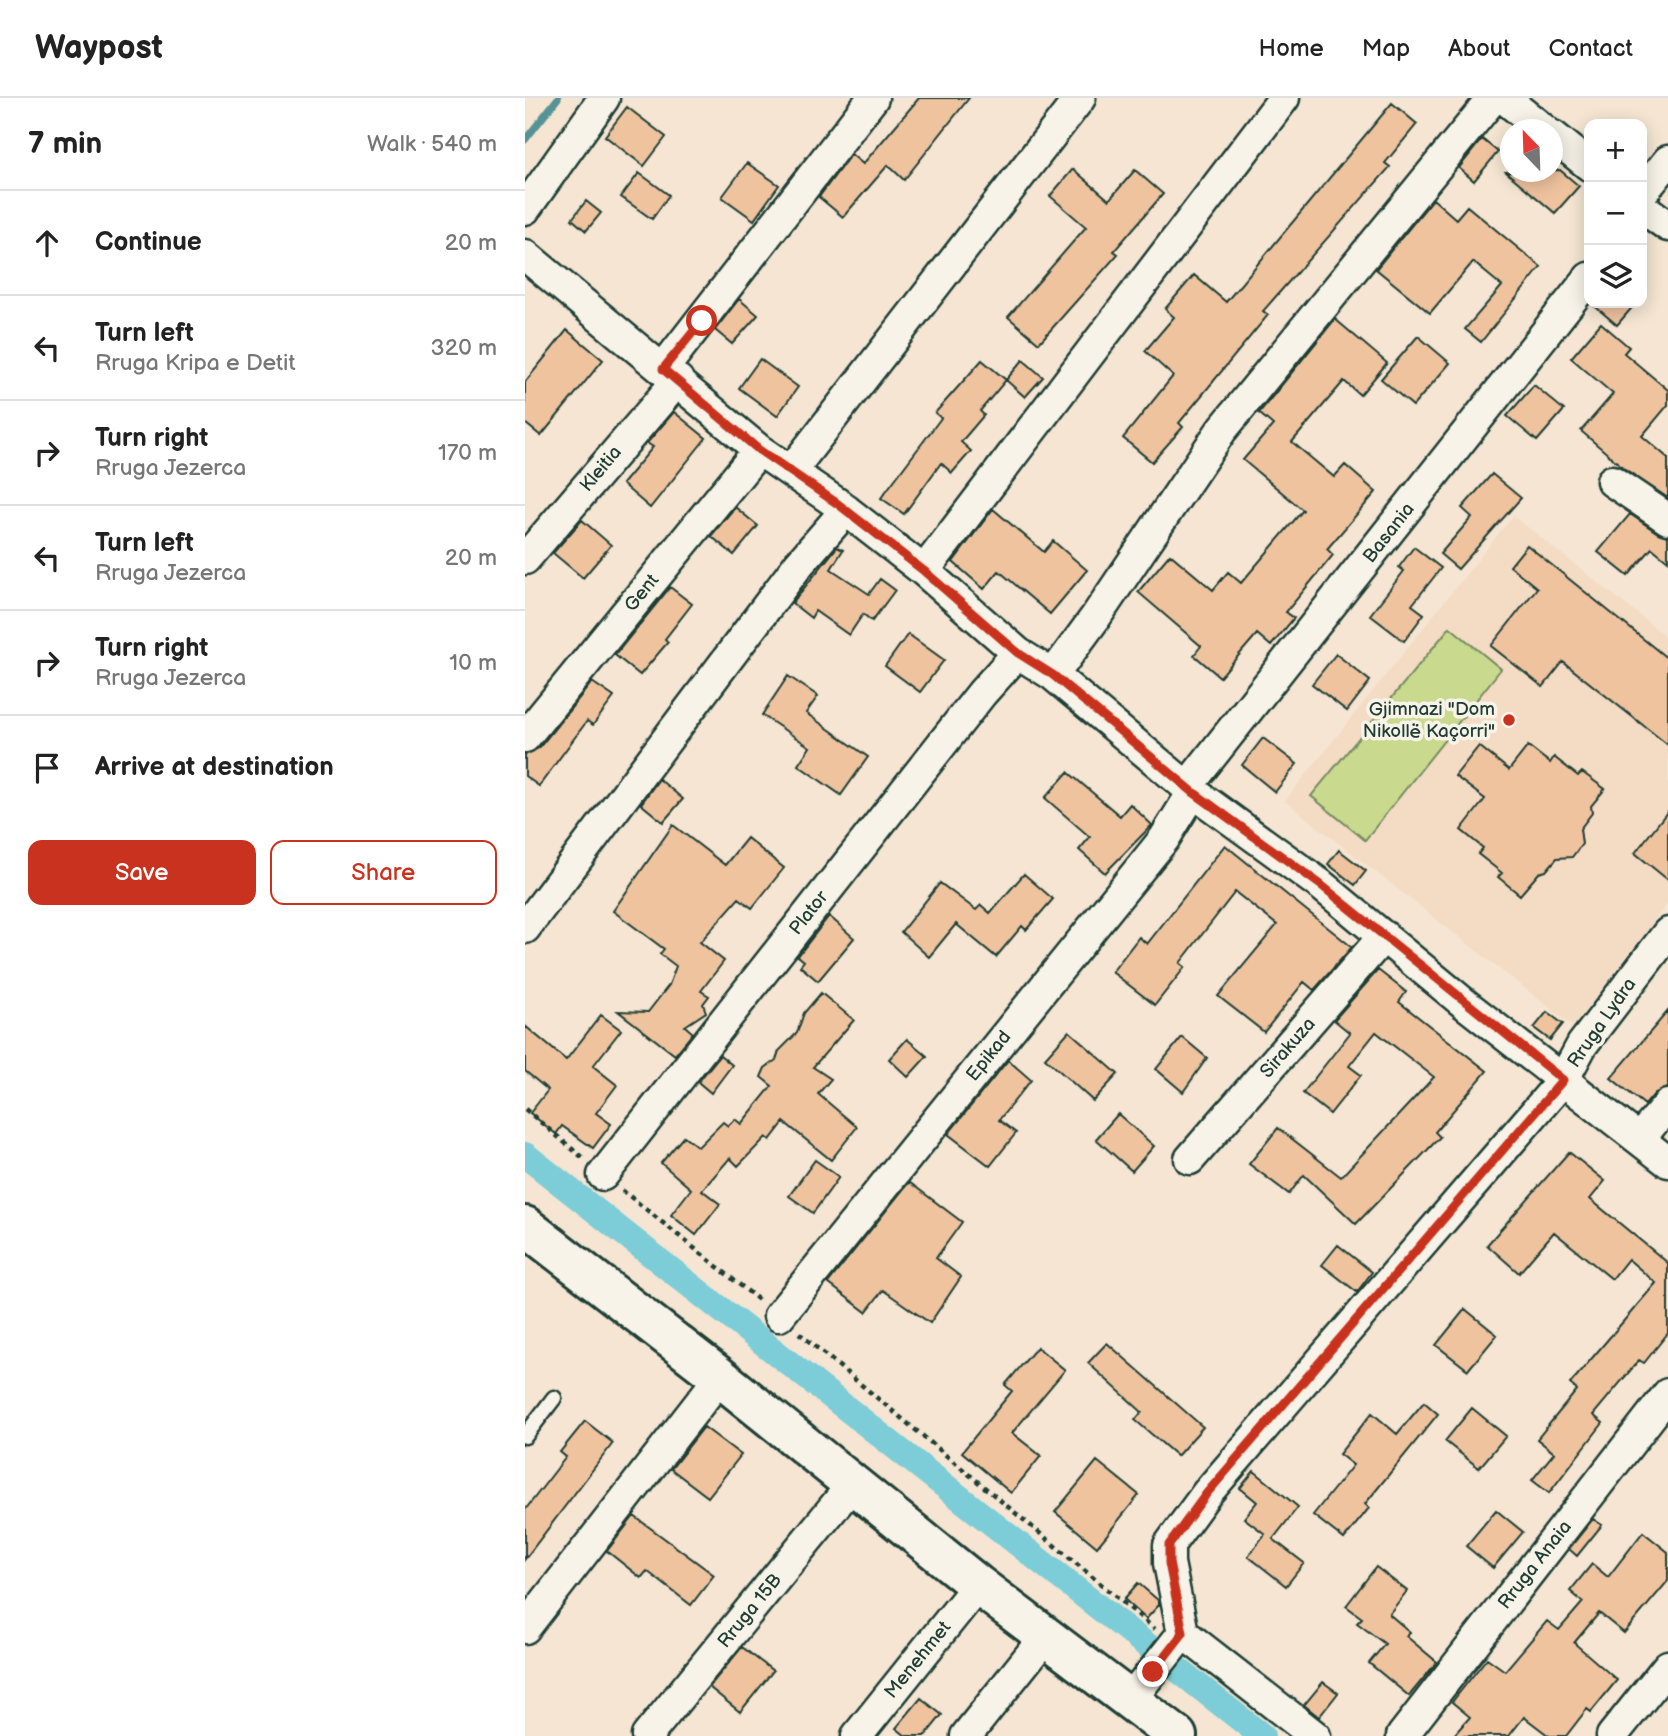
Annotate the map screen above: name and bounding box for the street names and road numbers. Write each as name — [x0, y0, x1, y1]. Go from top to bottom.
street label: Kleitia — [575, 441, 627, 497]
street label: Basania — [1358, 498, 1420, 568]
street label: Gent — [620, 569, 664, 617]
street label: Plator — [785, 885, 834, 940]
street label: Rruga Lydra — [1563, 974, 1641, 1072]
street label: Sirakuza — [1256, 1013, 1320, 1083]
street label: Epikad — [962, 1026, 1016, 1086]
street label: Rruga Anaia — [1493, 1516, 1577, 1614]
street label: Rruga 15B — [713, 1569, 787, 1653]
street label: Menehmet — [880, 1617, 956, 1703]

